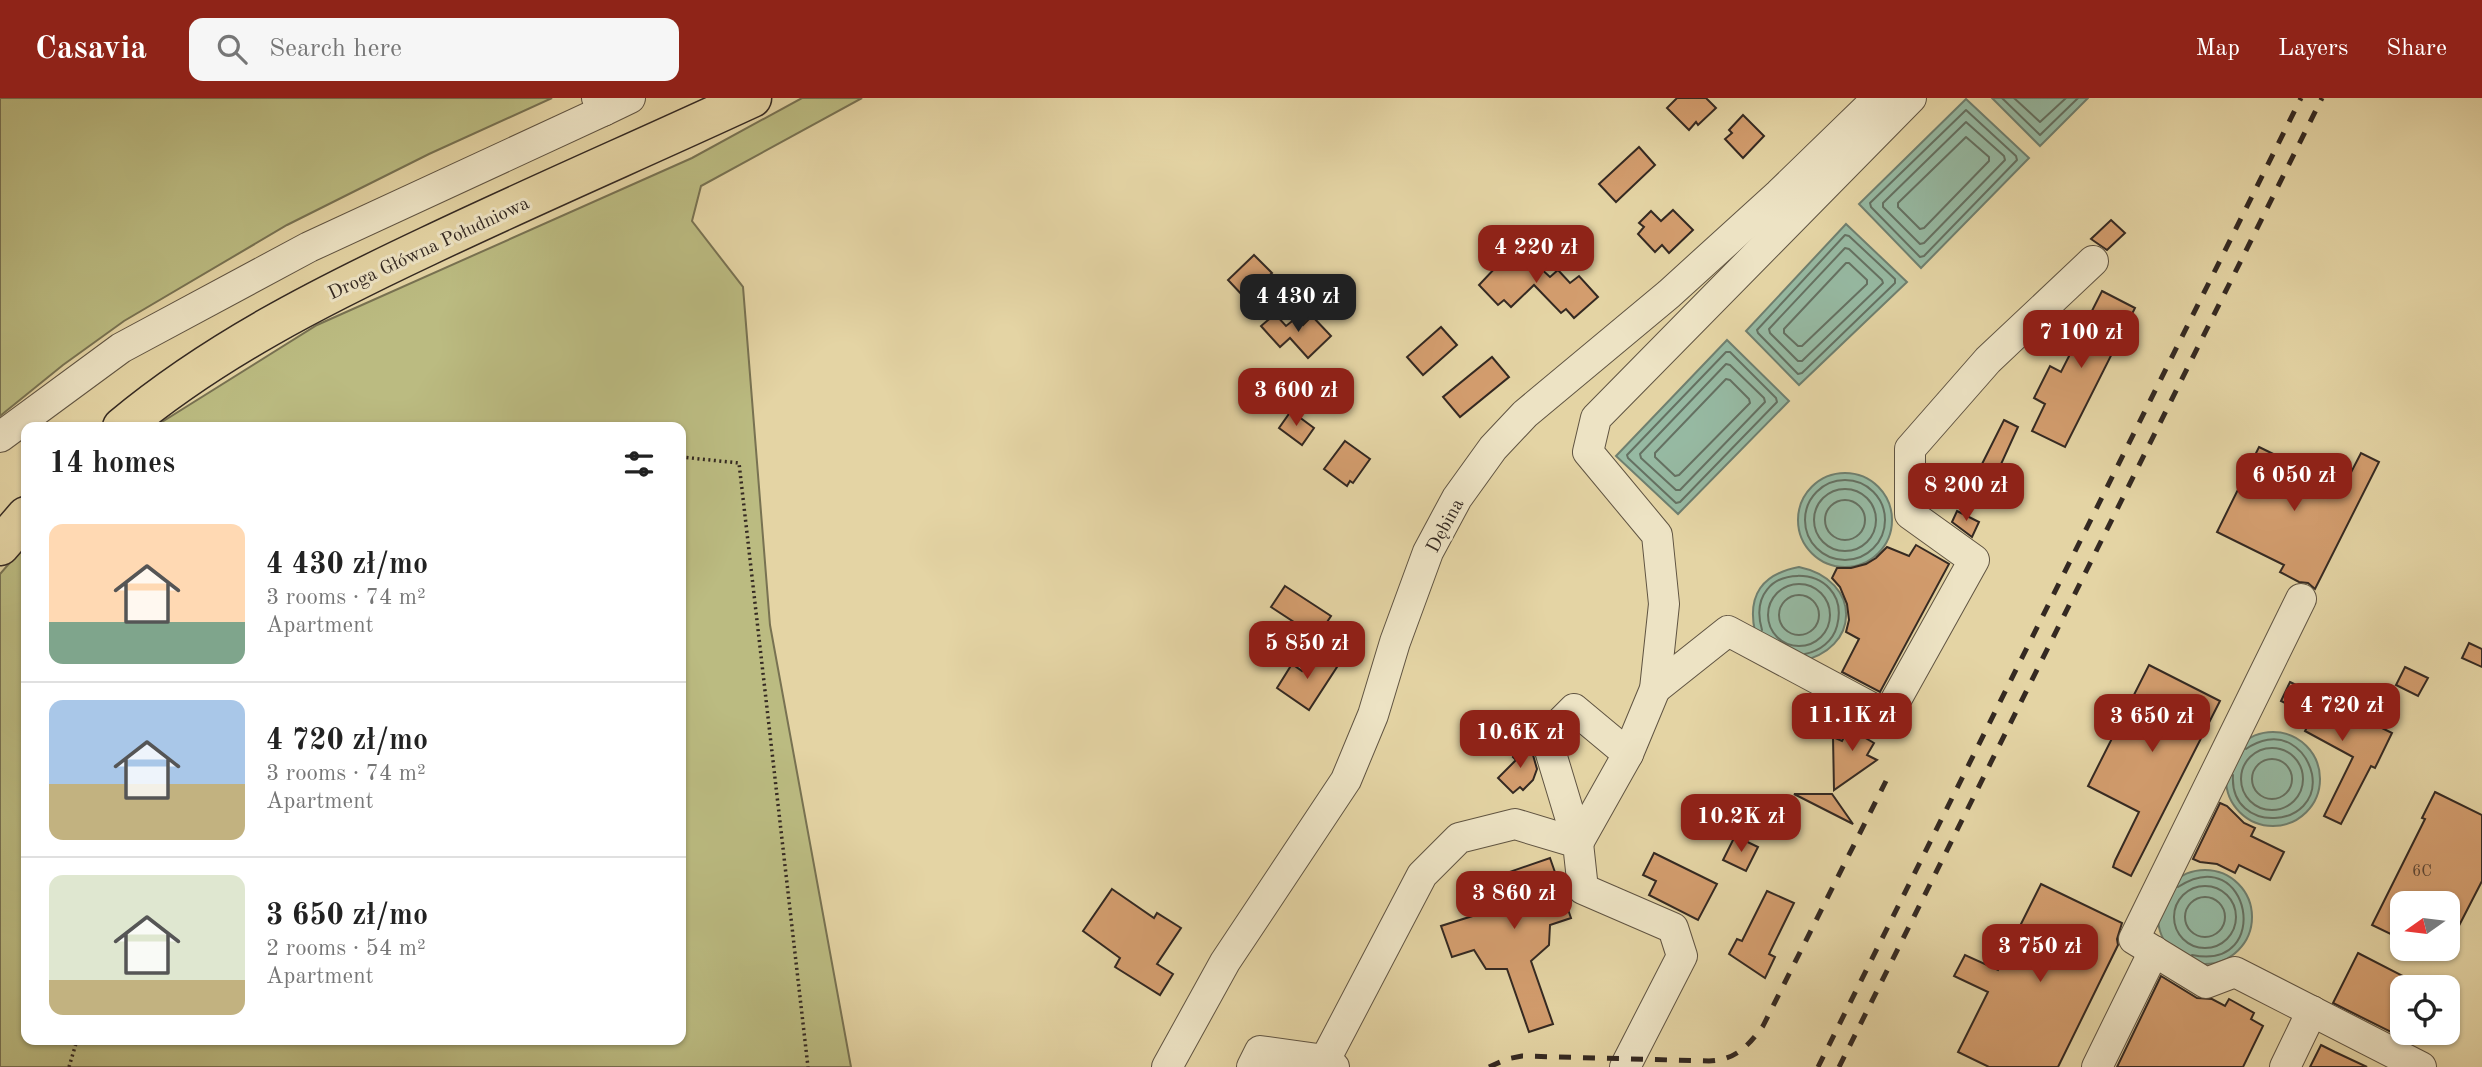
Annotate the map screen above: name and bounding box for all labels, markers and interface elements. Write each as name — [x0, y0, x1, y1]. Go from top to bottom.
search box — [189, 18, 679, 81]
icon: search — [213, 30, 251, 68]
text: Casavia — [35, 33, 147, 66]
text: Search here — [269, 36, 402, 62]
text: Map — [2196, 37, 2240, 61]
text: Layers — [2278, 37, 2348, 61]
text: Share — [2386, 37, 2447, 61]
street label: Droga Główna Południowa — [326, 194, 533, 304]
pin: 4 220 zł — [1464, 226, 1608, 285]
text: 4 220 zł — [1494, 236, 1578, 259]
pin: 4 430 zł — [1226, 274, 1370, 334]
text: 4 430 zł — [1256, 285, 1340, 308]
pin: 7 100 zł — [2009, 310, 2153, 370]
text: 7 100 zł — [2039, 321, 2123, 344]
pin: 3 600 zł — [1224, 368, 1368, 428]
text: 3 600 zł — [1254, 379, 1338, 402]
icon: filters — [620, 445, 658, 483]
text: 14 homes — [49, 449, 175, 479]
pin: 6 050 zł — [2222, 454, 2366, 513]
pin: 8 200 zł — [1894, 464, 2038, 523]
text: 6 050 zł — [2252, 464, 2336, 487]
text: 8 200 zł — [1924, 474, 2008, 497]
street label: Dębina — [1424, 496, 1469, 556]
text: 4 430 zł/mo — [266, 550, 428, 580]
icon: home — [105, 552, 189, 636]
text: 3 rooms · 74 m² — [266, 586, 426, 609]
text: Apartment — [266, 614, 374, 637]
pin: 5 850 zł — [1235, 622, 1379, 681]
text: 5 850 zł — [1265, 632, 1349, 655]
pin: 4 720 zł — [2270, 684, 2414, 743]
pin: 11.1K zł — [1780, 694, 1924, 753]
pin: 3 650 zł — [2080, 694, 2224, 754]
text: 4 720 zł — [2300, 694, 2384, 717]
text: 11.1K zł — [1808, 704, 1896, 727]
text: 3 650 zł — [2110, 705, 2194, 728]
pin: 10.6K zł — [1448, 710, 1592, 770]
text: 10.6K zł — [1476, 721, 1564, 744]
text: 4 720 zł/mo — [266, 726, 428, 756]
icon: home — [105, 728, 189, 812]
text: 3 rooms · 74 m² — [266, 762, 426, 785]
text: Apartment — [266, 790, 374, 813]
pin: 10.2K zł — [1669, 794, 1813, 854]
text: 10.2K zł — [1697, 805, 1785, 828]
house number: 6C — [2412, 864, 2432, 880]
pin: 3 860 zł — [1442, 872, 1586, 931]
text: 3 860 zł — [1472, 882, 1556, 905]
north arrow — [2390, 891, 2460, 961]
map controls — [2390, 891, 2460, 1045]
text: 3 650 zł/mo — [266, 901, 428, 931]
icon: home — [105, 903, 189, 987]
pin: 3 750 zł — [1968, 924, 2112, 984]
text: 3 750 zł — [1998, 935, 2082, 958]
text: 2 rooms · 54 m² — [266, 937, 426, 960]
text: Apartment — [266, 965, 374, 988]
button: locate — [2390, 975, 2460, 1045]

